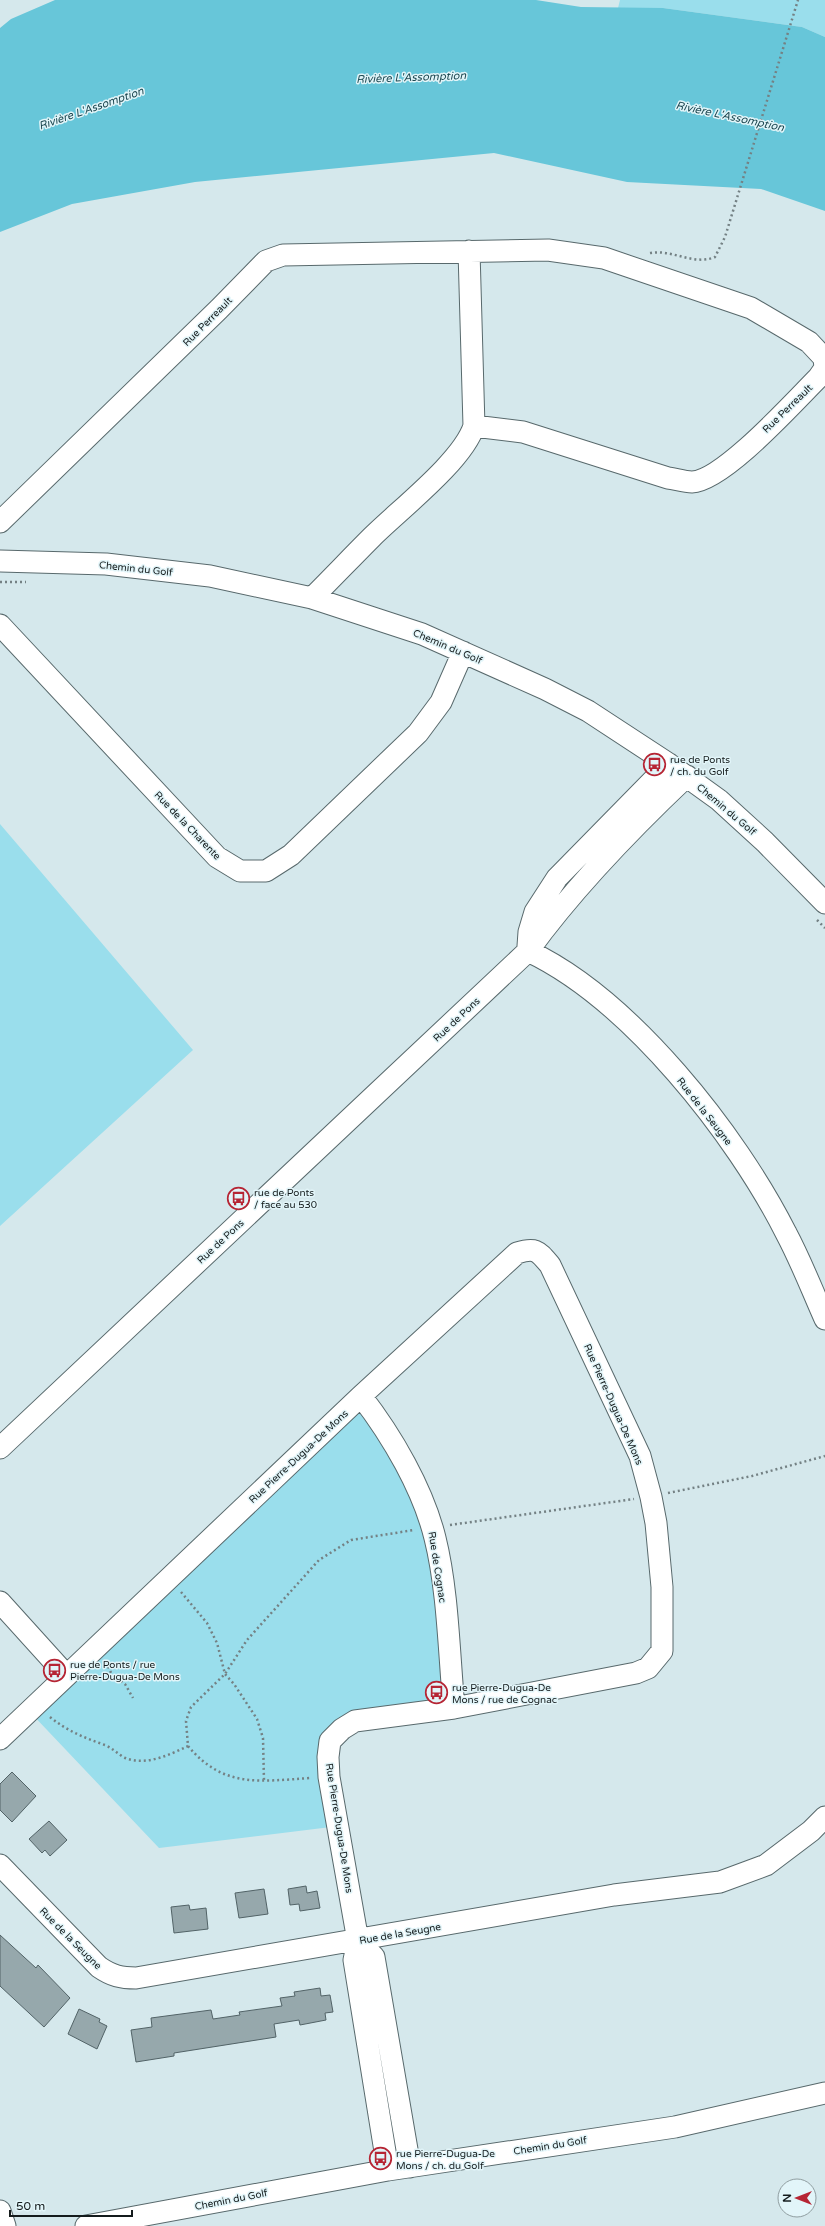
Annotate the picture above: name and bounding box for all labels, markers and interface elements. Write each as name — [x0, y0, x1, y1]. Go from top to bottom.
water label: Rivière L'Assomption — [356, 69, 467, 86]
water label: Rivière L'Assomption — [37, 84, 146, 133]
water label: Rivière L'Assomption — [675, 99, 785, 134]
street label: Rue Perreault — [181, 294, 235, 349]
street label: Rue Perreault — [760, 382, 815, 436]
street label: Chemin du Golf — [98, 559, 174, 579]
street label: Chemin du Golf — [411, 627, 484, 667]
bus stop icon: rue de Ponts / ch. du Golf — [641, 752, 667, 778]
place label: rue de Ponts / ch. du Golf — [670, 754, 730, 778]
street label: Chemin du Golf — [694, 781, 759, 838]
street label: Rue de la Charente — [152, 789, 223, 863]
street label: Rue de Pons — [431, 995, 483, 1044]
street label: Rue de la Seugne — [674, 1075, 735, 1148]
bus stop icon: rue de Ponts / face au 530 — [225, 1185, 251, 1211]
place label: rue de Ponts / face au 530 — [254, 1187, 317, 1211]
street label: Rue de Pons — [195, 1217, 247, 1266]
street label: Rue Pierre-Dugua-De Mons — [581, 1342, 645, 1467]
street label: Rue Pierre-Dugua-De Mons — [247, 1407, 351, 1506]
street label: Rue de Cognac — [425, 1531, 449, 1604]
bus stop icon: rue de Ponts / rue Pierre-Dugua-De Mons — [41, 1657, 67, 1683]
place label: rue de Ponts / rue Pierre-Dugua-De Mons — [70, 1659, 180, 1683]
bus stop icon: rue Pierre-Dugua-De Mons / rue de Cognac — [423, 1680, 449, 1706]
place label: rue Pierre-Dugua-De Mons / rue de Cognac — [452, 1682, 557, 1706]
street label: Rue Pierre-Dugua-De Mons — [323, 1762, 355, 1894]
street label: Rue de la Seugne — [37, 1905, 104, 1972]
street label: Rue de la Seugne — [358, 1921, 442, 1947]
street label: Chemin du Golf — [513, 2134, 588, 2158]
bus stop icon: rue Pierre-Dugua-De Mons / ch. du Golf — [367, 2146, 393, 2172]
place label: rue Pierre-Dugua-De Mons / ch. du Golf — [396, 2148, 495, 2172]
north arrow — [777, 2178, 817, 2218]
street label: Chemin du Golf — [194, 2187, 269, 2213]
scale bar — [10, 2192, 132, 2218]
text: N — [781, 2194, 794, 2202]
text: 50 m — [16, 2199, 45, 2213]

